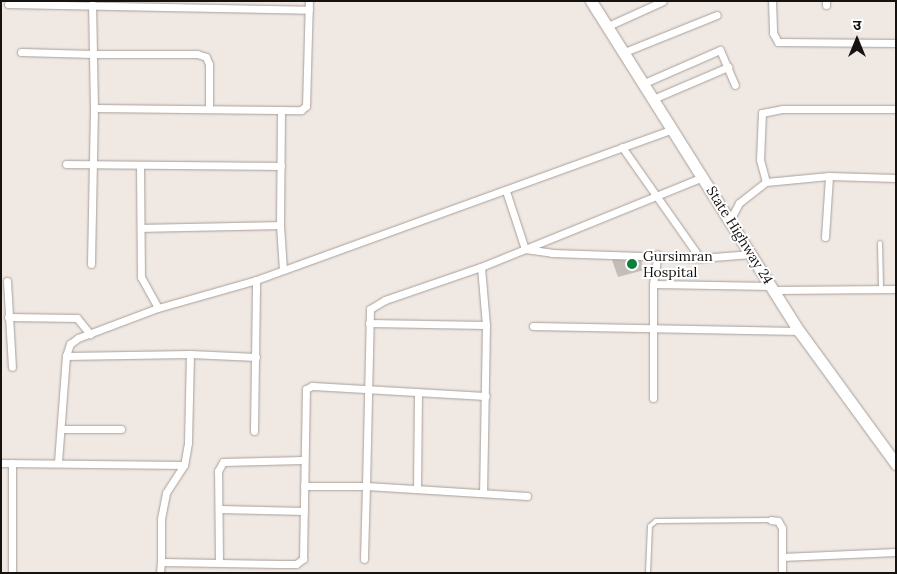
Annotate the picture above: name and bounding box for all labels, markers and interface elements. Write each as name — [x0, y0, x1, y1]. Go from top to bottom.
north arrow — [832, 15, 882, 65]
text: उ — [853, 16, 861, 34]
street label: State Highway 24 — [703, 183, 777, 287]
place label: Gursimran Hospital — [643, 248, 713, 280]
marker: Gursimran Hospital — [625, 257, 639, 271]

